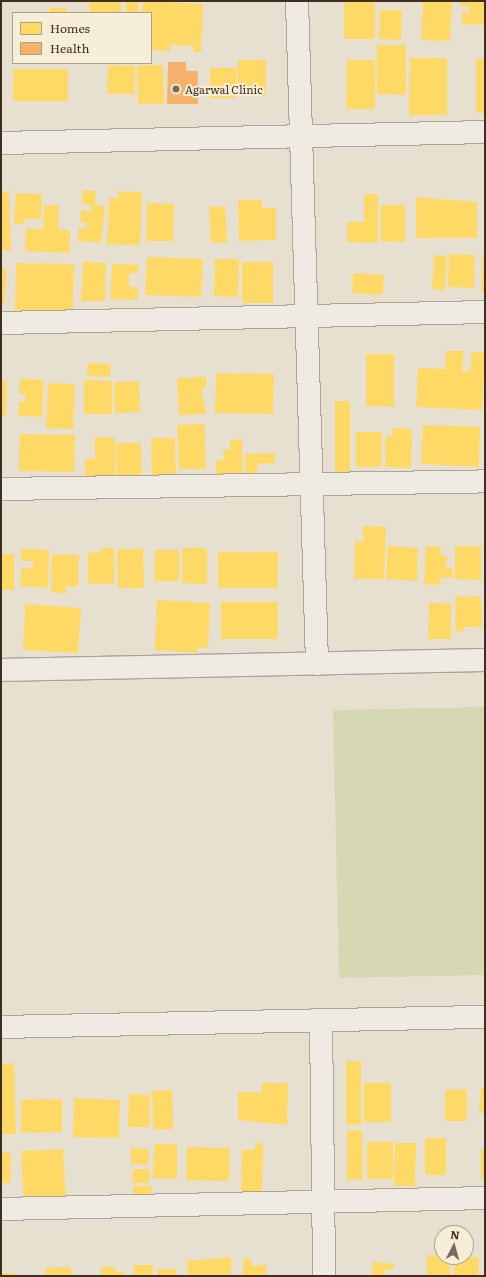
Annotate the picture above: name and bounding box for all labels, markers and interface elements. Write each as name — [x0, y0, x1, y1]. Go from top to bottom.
legend — [12, 12, 152, 64]
text: Homes — [50, 19, 90, 37]
text: Health — [50, 39, 89, 57]
place label: Agarwal Clinic — [185, 82, 263, 96]
marker: Agarwal Clinic — [170, 83, 182, 95]
north arrow — [434, 1225, 474, 1265]
text: N — [450, 1226, 461, 1242]

